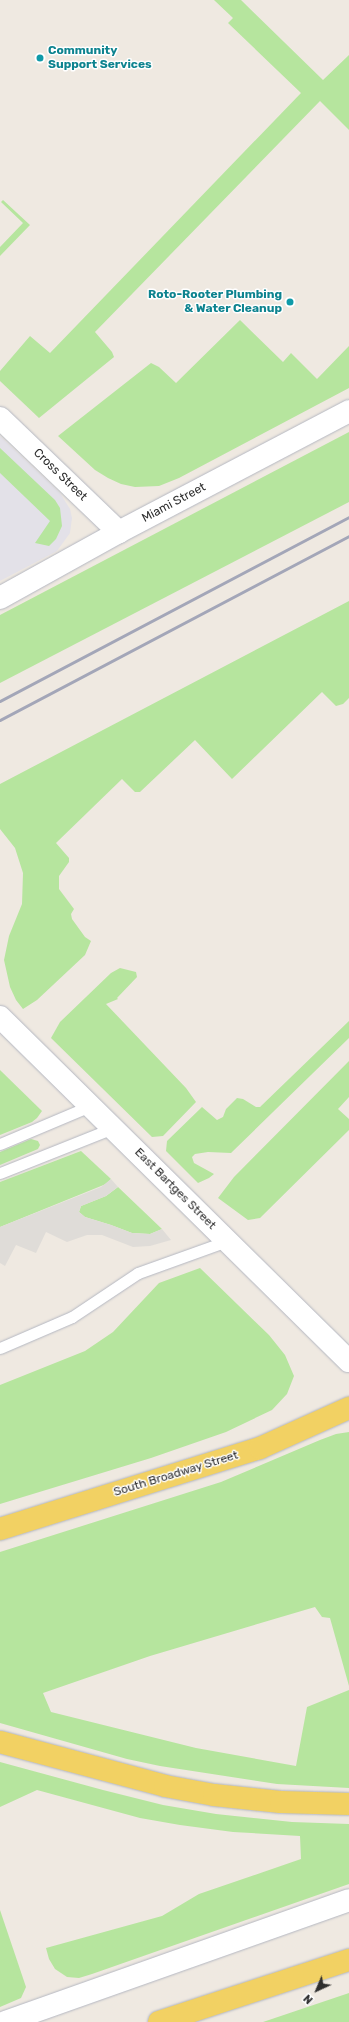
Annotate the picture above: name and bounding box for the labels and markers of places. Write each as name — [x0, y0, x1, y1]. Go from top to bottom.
place label: Community Support Services — [48, 44, 152, 72]
marker: Community Support Services — [35, 53, 45, 63]
place label: Roto-Rooter Plumbing & Water Cleanup — [148, 288, 282, 316]
marker: Roto-Rooter Plumbing & Water Cleanup — [285, 297, 295, 307]

